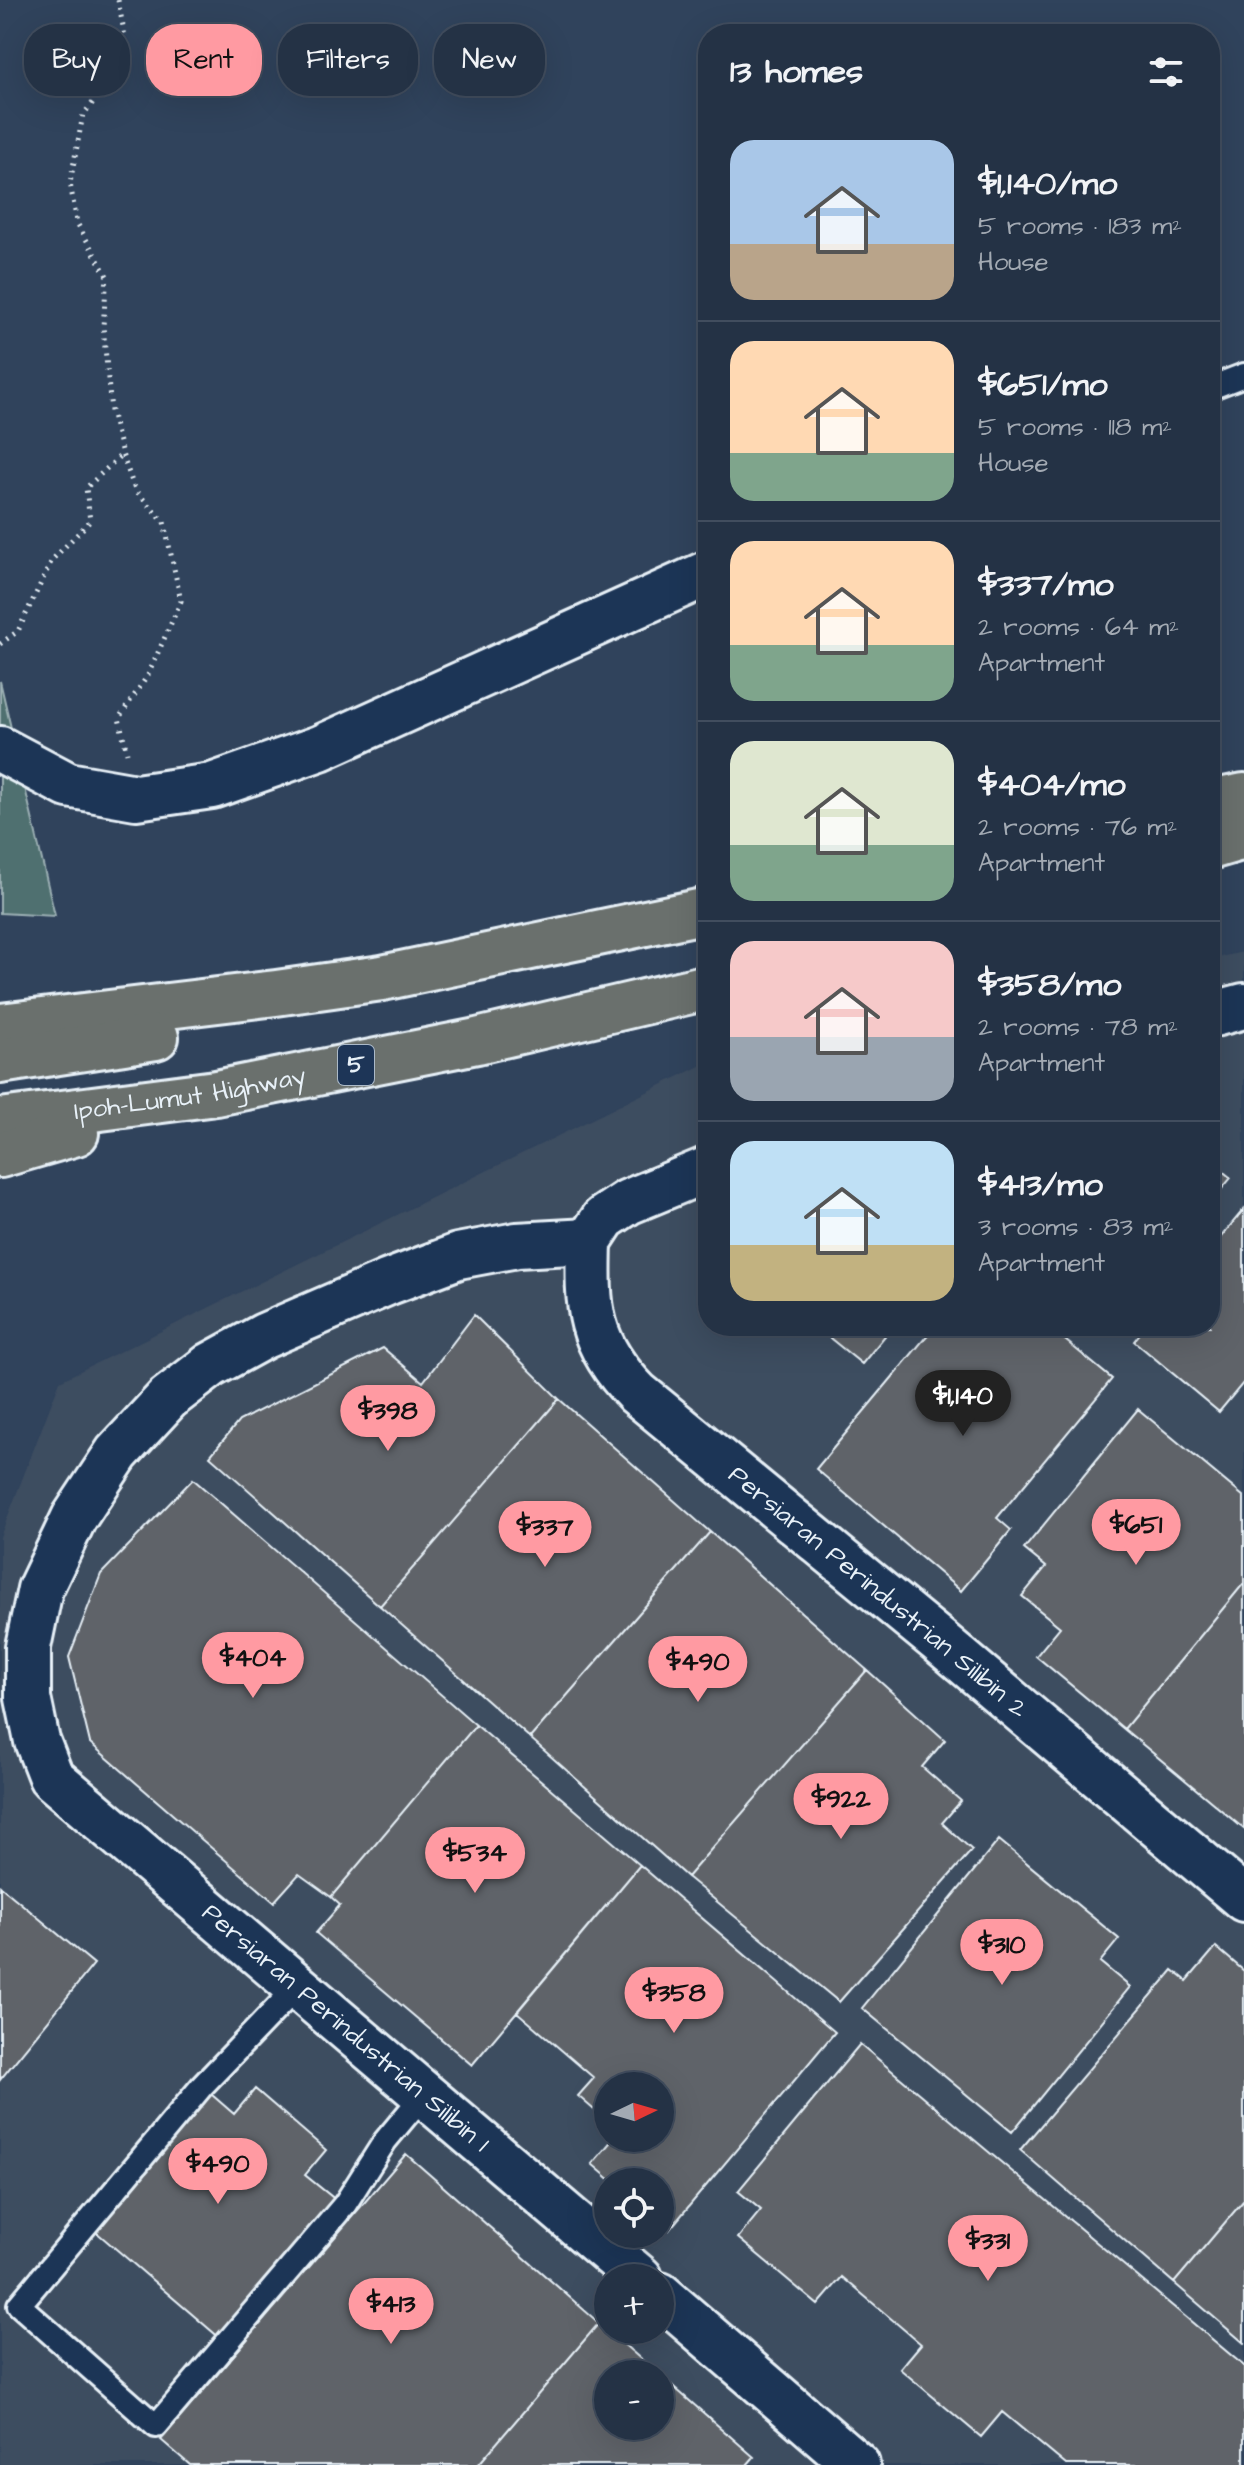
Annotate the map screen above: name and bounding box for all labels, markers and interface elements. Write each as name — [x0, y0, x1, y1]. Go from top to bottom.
chip: Buy — [24, 24, 130, 96]
chip: Rent — [146, 24, 262, 96]
chip: Filters — [278, 24, 418, 96]
chip: New — [434, 24, 545, 96]
text: 13 homes — [730, 48, 863, 96]
icon: filters — [1144, 50, 1188, 94]
text: $1,140/mo — [978, 160, 1117, 208]
icon: home — [794, 172, 890, 268]
text: 5 rooms · 183 m² — [978, 208, 1182, 244]
text: House — [978, 244, 1049, 280]
text: $651/mo — [978, 361, 1108, 409]
icon: home — [794, 373, 890, 469]
text: 5 rooms · 118 m² — [978, 409, 1172, 445]
text: House — [978, 445, 1049, 481]
text: $337/mo — [978, 561, 1114, 609]
icon: home — [794, 573, 890, 669]
text: 2 rooms · 64 m² — [978, 609, 1179, 645]
text: Apartment — [978, 645, 1105, 681]
text: $404/mo — [978, 761, 1126, 809]
icon: home — [794, 773, 890, 869]
text: 2 rooms · 76 m² — [978, 809, 1177, 845]
text: Apartment — [978, 845, 1105, 881]
text: $358/mo — [978, 961, 1121, 1009]
icon: home — [794, 973, 890, 1069]
text: 2 rooms · 78 m² — [978, 1009, 1178, 1045]
road number: 5 — [338, 1045, 374, 1085]
text: Apartment — [978, 1045, 1105, 1081]
street label: Ipoh-Lumut Highway — [72, 1058, 309, 1129]
text: $413/mo — [978, 1161, 1103, 1209]
icon: home — [794, 1173, 890, 1269]
text: 3 rooms · 83 m² — [978, 1209, 1173, 1245]
text: Apartment — [978, 1245, 1105, 1281]
pin: $1,140 — [898, 1370, 1028, 1438]
text: $1,140 — [933, 1378, 993, 1414]
pin: $398 — [341, 1385, 435, 1453]
text: $398 — [358, 1393, 418, 1429]
street label: Persiaran Perindustrian Silibin 2 — [721, 1457, 1036, 1726]
pin: $651 — [1089, 1499, 1183, 1567]
pin: $337 — [498, 1501, 592, 1569]
text: $651 — [1110, 1507, 1162, 1543]
text: $337 — [517, 1509, 573, 1545]
pin: $404 — [206, 1632, 300, 1700]
pin: $490 — [651, 1636, 745, 1704]
text: $404 — [220, 1640, 286, 1676]
text: $490 — [666, 1644, 730, 1680]
pin: $922 — [794, 1773, 888, 1841]
text: $922 — [811, 1781, 871, 1817]
pin: $534 — [428, 1827, 522, 1895]
text: $534 — [443, 1835, 507, 1871]
street label: Persiaran Perindustrian Silibin 1 — [194, 1895, 497, 2160]
pin: $310 — [955, 1919, 1049, 1987]
text: $310 — [978, 1927, 1026, 1963]
pin: $358 — [627, 1967, 721, 2035]
text: $358 — [643, 1975, 705, 2011]
north arrow — [594, 2072, 674, 2152]
map controls — [594, 2072, 674, 2440]
pin: $490 — [171, 2138, 265, 2206]
text: $490 — [186, 2146, 250, 2182]
button: locate — [594, 2168, 674, 2248]
pin: $331 — [941, 2215, 1035, 2283]
text: $331 — [966, 2223, 1010, 2259]
button: + — [594, 2264, 674, 2344]
pin: $413 — [344, 2278, 438, 2346]
text: $413 — [367, 2286, 415, 2322]
button: − — [594, 2360, 674, 2440]

